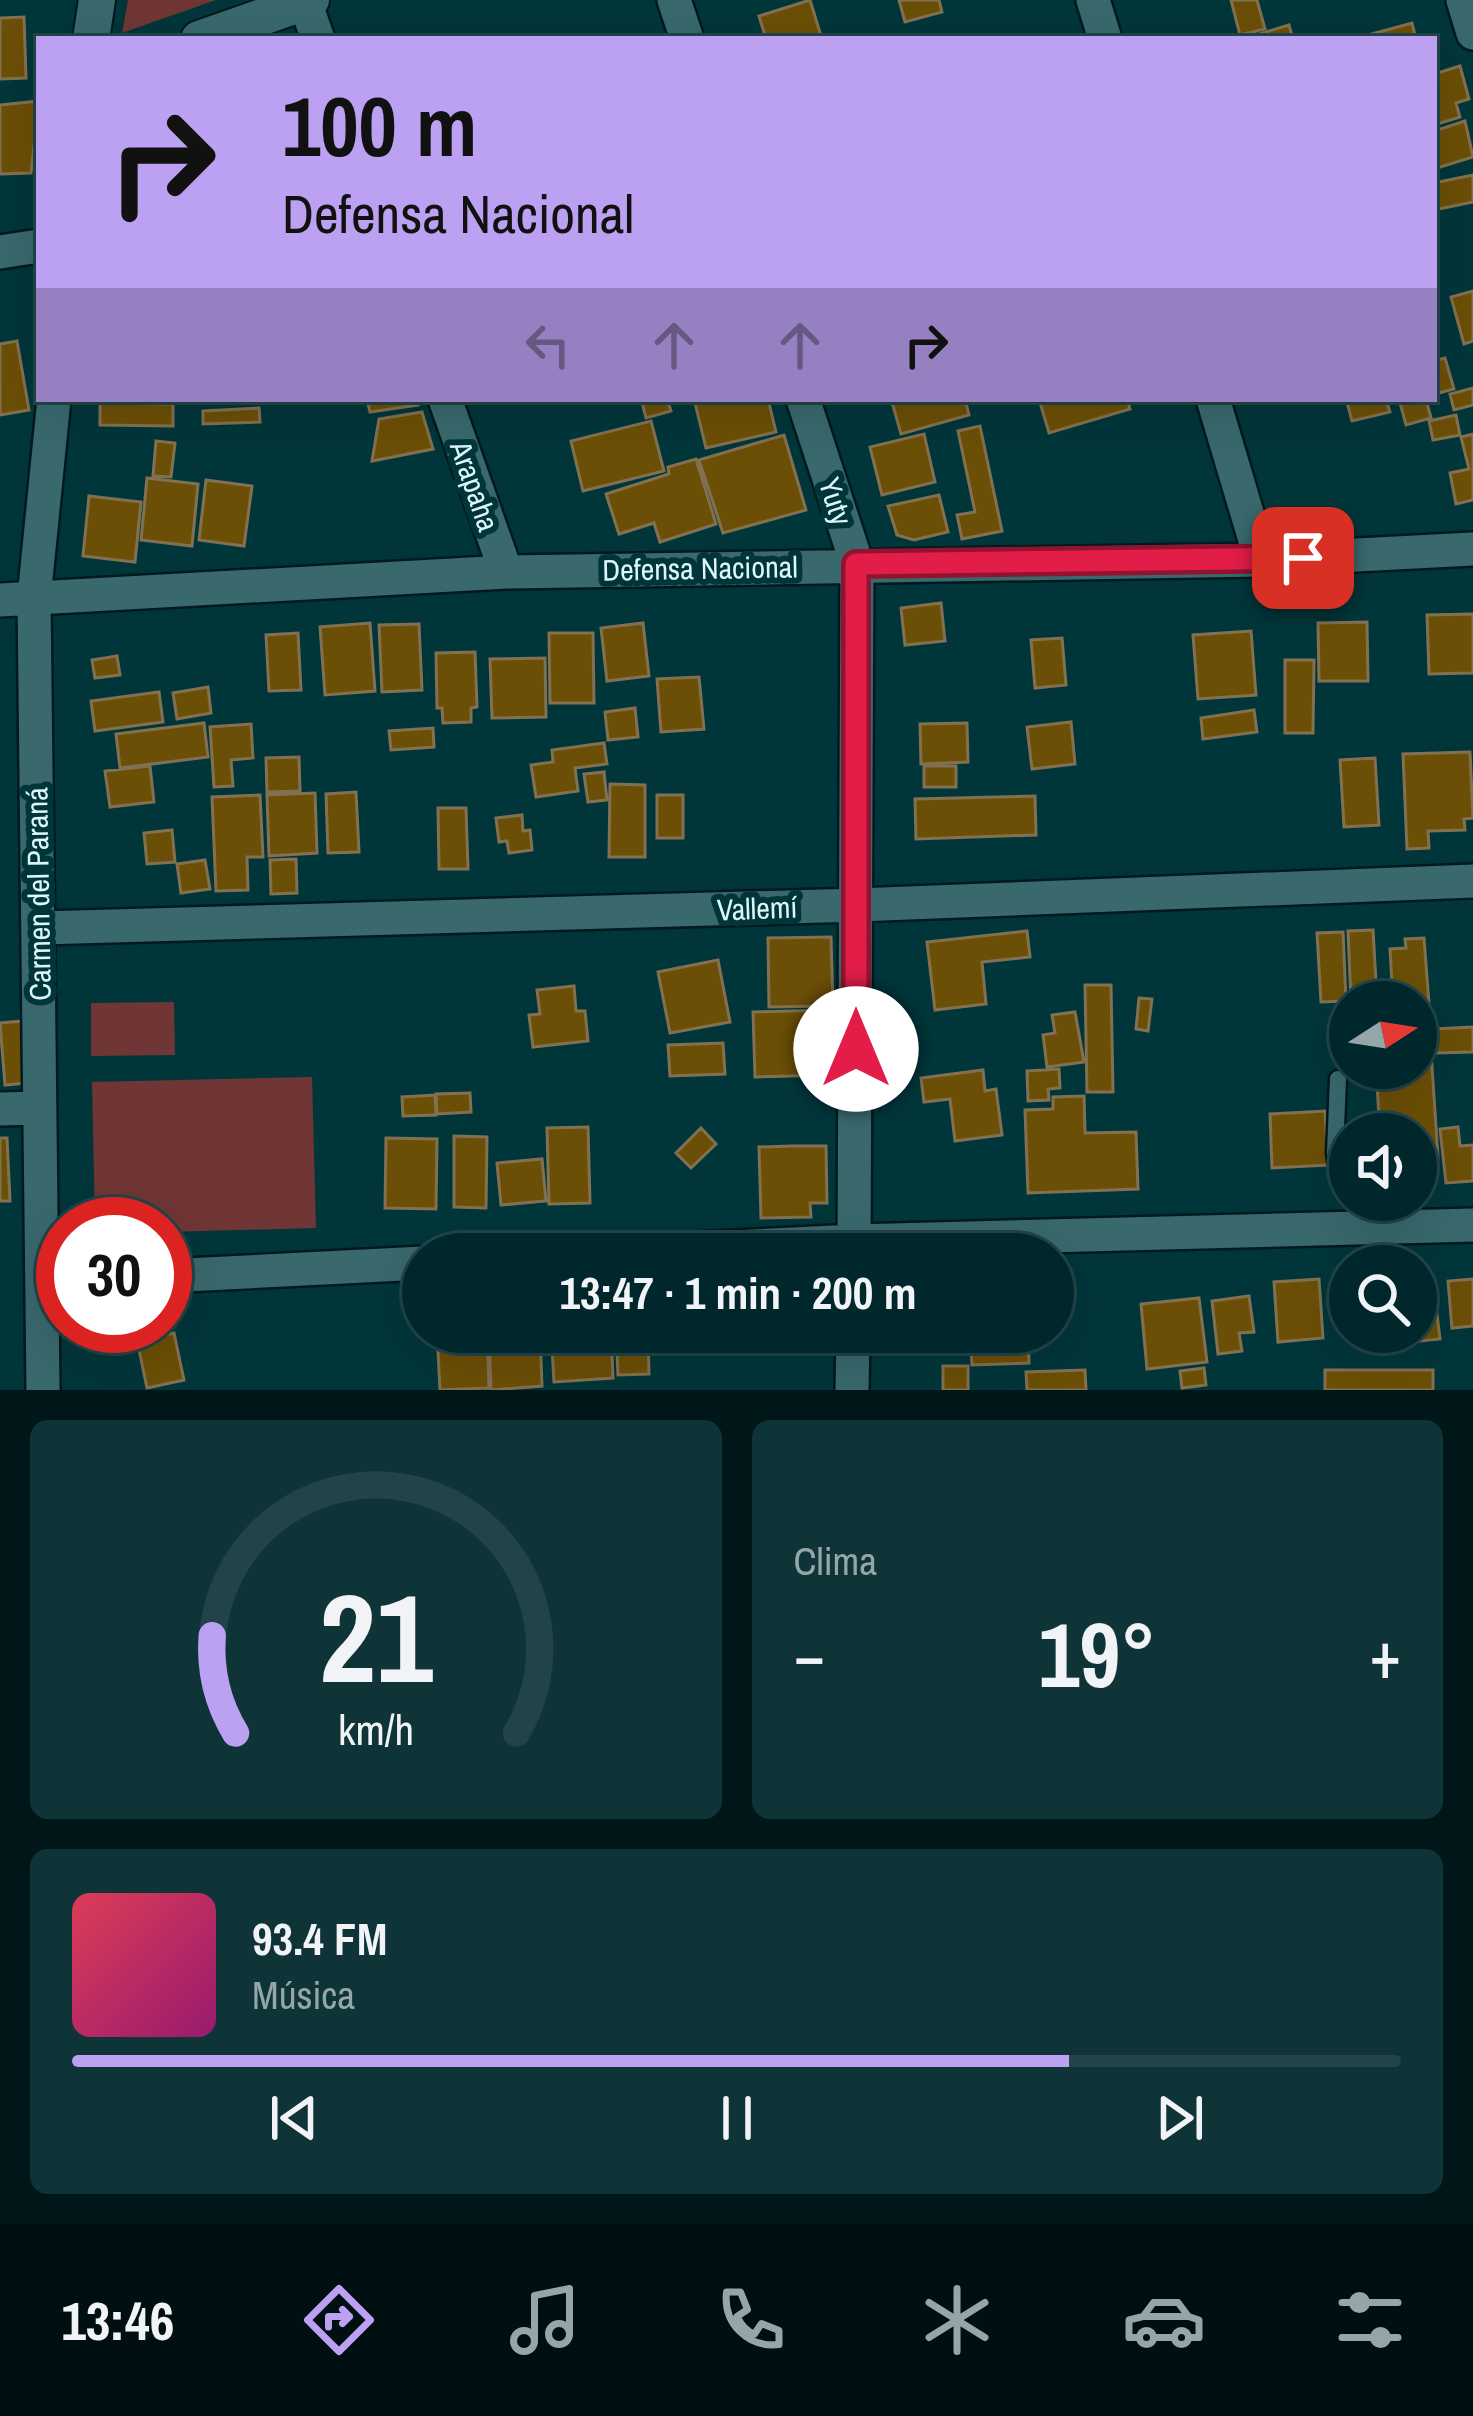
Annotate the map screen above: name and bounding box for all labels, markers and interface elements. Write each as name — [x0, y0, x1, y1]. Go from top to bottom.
text: 100 m — [282, 69, 477, 182]
icon: right — [84, 84, 240, 240]
text: Defensa Nacional — [282, 177, 634, 250]
icon: left — [515, 312, 581, 378]
icon: ahead — [641, 312, 707, 378]
icon: ahead — [767, 312, 833, 378]
icon: right — [893, 312, 959, 378]
street label: Arapaha — [441, 435, 509, 537]
street label: Yuty — [810, 472, 863, 531]
pin — [1252, 507, 1354, 609]
icon: arrive — [1270, 525, 1336, 591]
street label: Defensa Nacional — [602, 546, 798, 590]
street label: Carmen del Paraná — [16, 787, 60, 1001]
street label: Vallemí — [716, 887, 798, 929]
north arrow — [1329, 981, 1437, 1089]
map controls — [1329, 981, 1437, 1353]
position arrow — [793, 986, 919, 1112]
button: sound — [1329, 1113, 1437, 1221]
speed limit sign: 30 — [36, 1197, 192, 1353]
button: search — [1329, 1245, 1437, 1353]
text: 13:47 · 1 min · 200 m — [560, 1262, 916, 1323]
text: Clima — [794, 1535, 877, 1587]
text: 21 — [319, 1553, 433, 1721]
text: 19° — [1038, 1594, 1156, 1715]
text: − — [794, 1610, 825, 1699]
text: + — [1369, 1610, 1401, 1699]
text: km/h — [338, 1700, 414, 1757]
text: 93.4 FM — [252, 1908, 387, 1969]
text: Música — [252, 1969, 355, 2021]
icon: previous — [261, 2085, 327, 2151]
icon: pause — [704, 2085, 770, 2151]
icon: next — [1147, 2085, 1213, 2151]
icon: directions — [297, 2278, 381, 2362]
icon: music — [503, 2278, 587, 2362]
icon: phone — [709, 2278, 793, 2362]
icon: climate — [915, 2278, 999, 2362]
icon: car — [1122, 2278, 1206, 2362]
icon: filters — [1328, 2278, 1412, 2362]
text: 13:46 — [61, 2284, 174, 2357]

